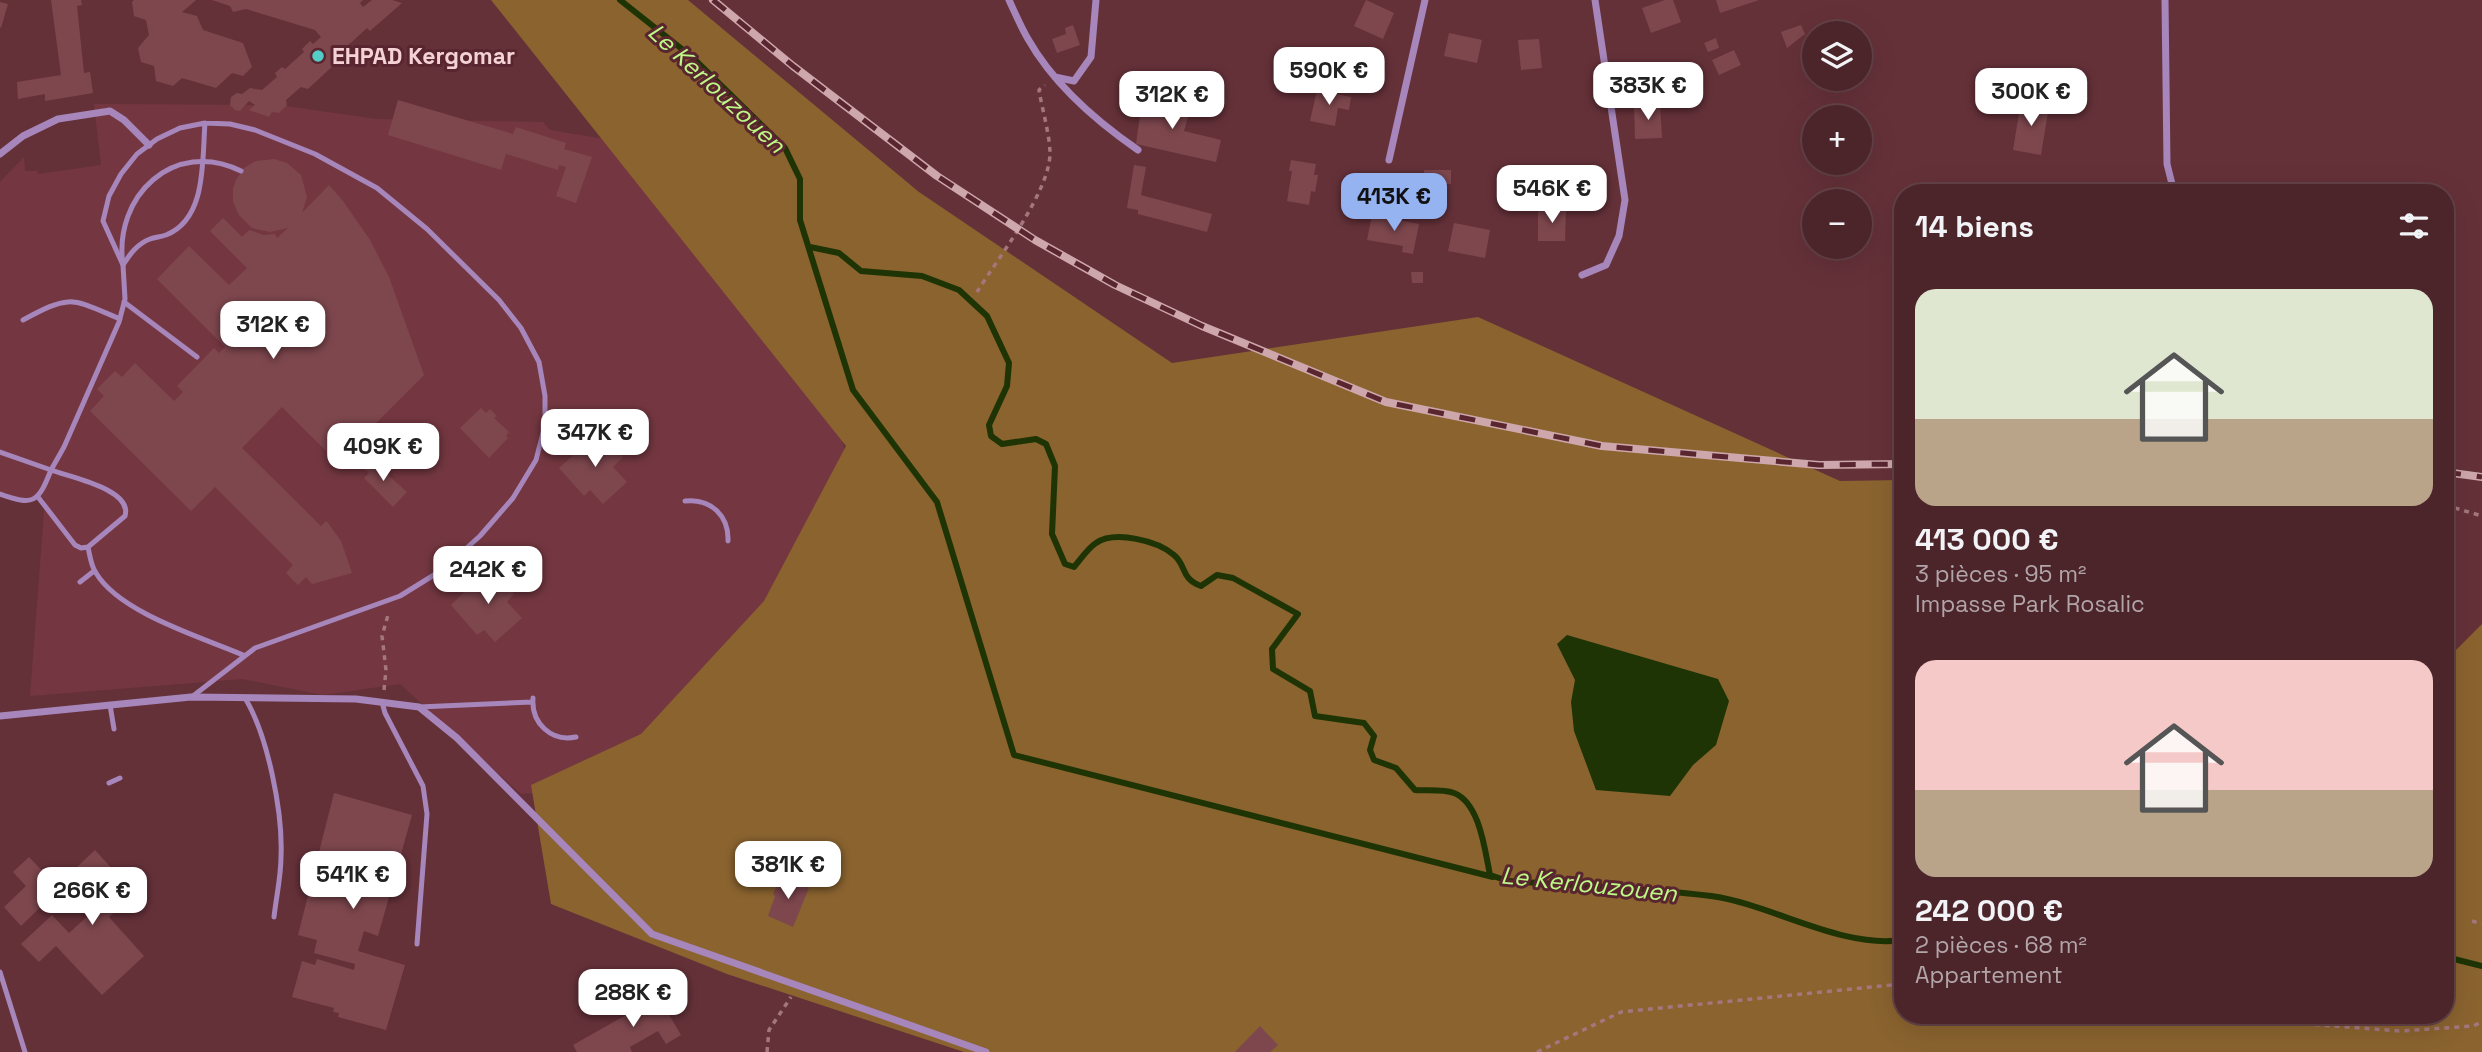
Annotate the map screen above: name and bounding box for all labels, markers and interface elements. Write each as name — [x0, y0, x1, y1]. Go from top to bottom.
water label: Le Kerlouzouen — [642, 16, 793, 160]
map controls — [1802, 21, 1872, 259]
button: layers — [1802, 21, 1872, 91]
place label: EHPAD Kergomar — [332, 41, 515, 71]
marker: EHPAD Kergomar — [310, 48, 326, 64]
pin: 590K € — [1272, 48, 1386, 107]
text: 590K € — [1290, 55, 1368, 85]
pin: 383K € — [1591, 62, 1705, 122]
pin: 300K € — [1974, 68, 2088, 128]
text: 383K € — [1609, 70, 1687, 100]
pin: 312K € — [1115, 72, 1229, 131]
text: 300K € — [1991, 76, 2071, 106]
text: 312K € — [1135, 79, 1209, 109]
button: + — [1802, 105, 1872, 175]
pin: 546K € — [1495, 166, 1609, 225]
text: 546K € — [1513, 173, 1591, 203]
pin: 413K € — [1337, 174, 1451, 233]
text: 413K € — [1357, 181, 1431, 211]
button: − — [1802, 189, 1872, 259]
text: 14 biens — [1915, 207, 2034, 246]
icon: filters — [2395, 207, 2433, 245]
pin: 312K € — [216, 302, 330, 361]
text: 312K € — [236, 309, 310, 339]
icon: home — [2111, 334, 2237, 460]
pin: 347K € — [538, 410, 652, 469]
text: 347K € — [557, 417, 633, 447]
pin: 409K € — [326, 424, 440, 483]
text: 409K € — [343, 431, 423, 461]
text: 413 000 € — [1915, 520, 2059, 559]
pin: 242K € — [431, 546, 545, 606]
text: 242K € — [449, 554, 527, 584]
text: 3 pièces · 95 m² — [1915, 559, 2086, 589]
text: Impasse Park Rosalic — [1915, 589, 2145, 619]
icon: home — [2111, 705, 2237, 831]
pin: 381K € — [731, 842, 845, 901]
text: 381K € — [751, 849, 825, 879]
pin: 541K € — [296, 852, 410, 911]
text: 541K € — [316, 859, 390, 889]
water label: Le Kerlouzouen — [1500, 859, 1680, 909]
pin: 266K € — [35, 867, 149, 927]
text: 266K € — [53, 875, 131, 905]
text: 242 000 € — [1915, 891, 2063, 930]
text: 2 pièces · 68 m² — [1915, 930, 2087, 960]
text: Appartement — [1915, 960, 2063, 990]
pin: 288K € — [576, 970, 690, 1029]
text: 288K € — [594, 977, 672, 1007]

